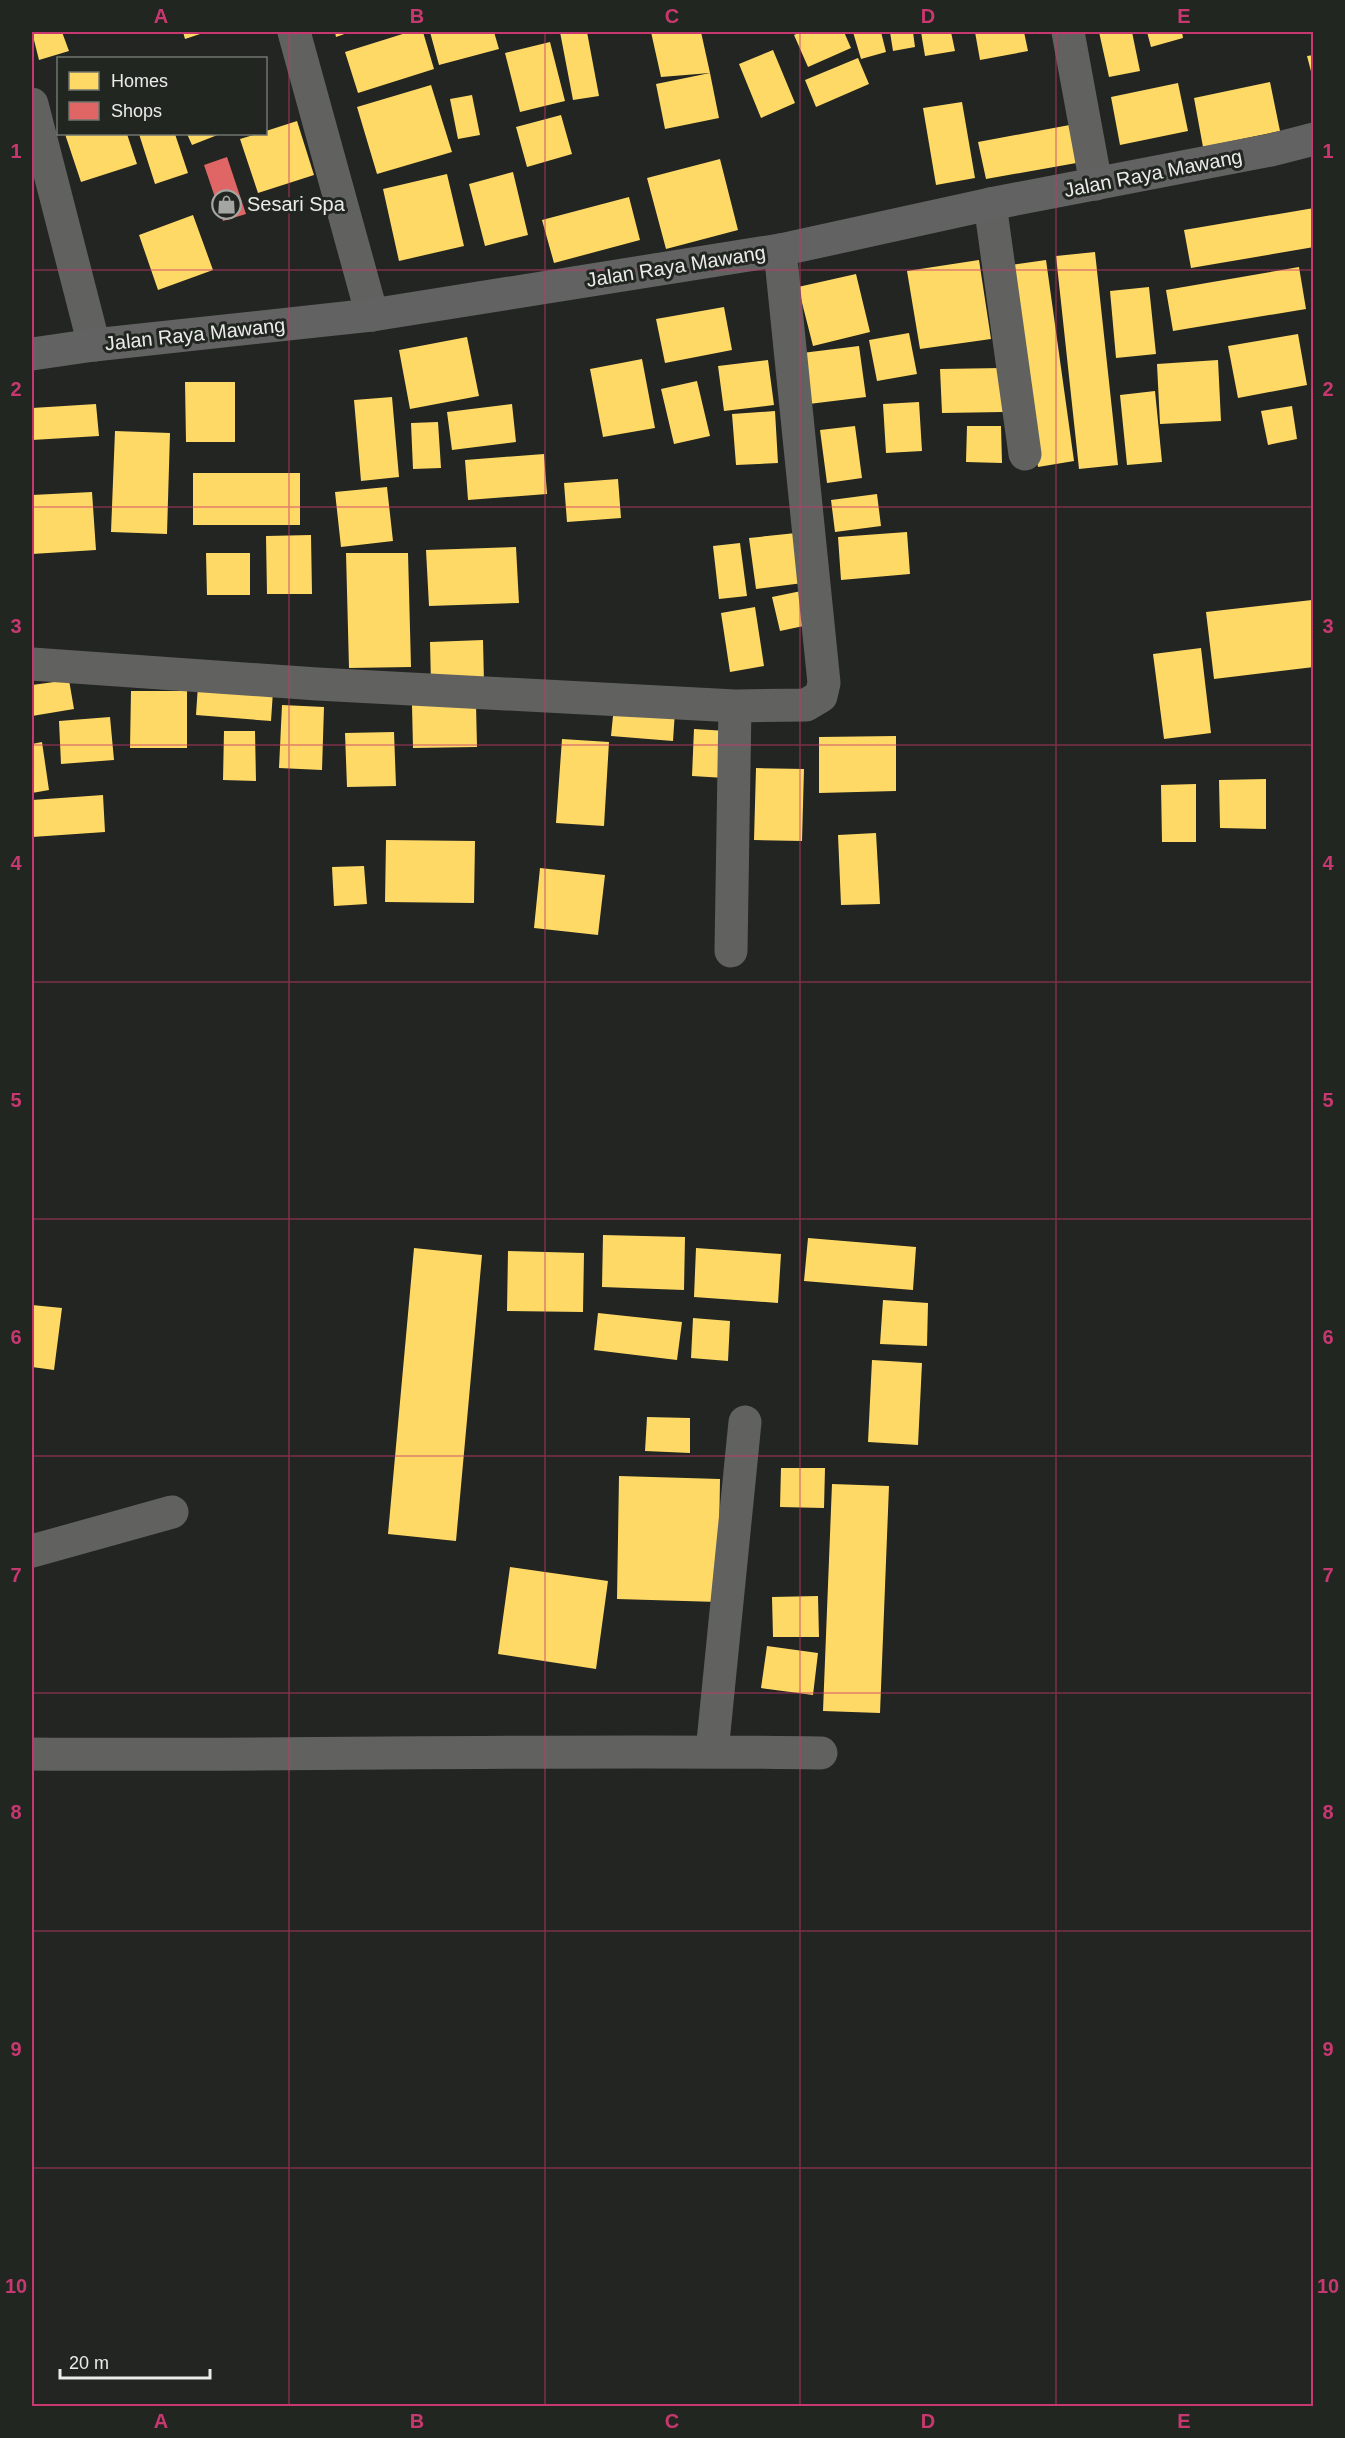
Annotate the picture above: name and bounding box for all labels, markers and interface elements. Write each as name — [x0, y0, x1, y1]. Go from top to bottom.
text: A — [154, 5, 168, 27]
text: B — [410, 5, 424, 27]
text: C — [665, 5, 679, 27]
text: D — [921, 5, 935, 27]
text: E — [1177, 5, 1191, 27]
legend — [57, 57, 267, 135]
text: Homes — [111, 71, 168, 91]
text: Shops — [111, 101, 162, 121]
text: 1 — [10, 140, 22, 162]
text: 1 — [1322, 140, 1334, 162]
street label: Jalan Raya Mawang — [1062, 145, 1244, 201]
shop icon: Sesari Spa — [210, 188, 242, 220]
place label: Sesari Spa — [247, 193, 346, 215]
street label: Jalan Raya Mawang — [585, 241, 767, 291]
street label: Jalan Raya Mawang — [104, 314, 286, 354]
text: 2 — [10, 378, 22, 400]
text: 2 — [1322, 378, 1334, 400]
text: 3 — [10, 615, 22, 637]
text: 3 — [1322, 615, 1334, 637]
text: 4 — [10, 852, 22, 874]
text: 4 — [1322, 852, 1334, 874]
text: 5 — [10, 1089, 22, 1111]
text: 5 — [1322, 1089, 1334, 1111]
text: 6 — [10, 1326, 22, 1348]
text: 6 — [1322, 1326, 1334, 1348]
text: 7 — [10, 1564, 22, 1586]
text: 7 — [1322, 1564, 1334, 1586]
text: 8 — [10, 1801, 22, 1823]
text: 8 — [1322, 1801, 1334, 1823]
text: 9 — [10, 2038, 22, 2060]
text: 9 — [1322, 2038, 1334, 2060]
text: 10 — [5, 2275, 27, 2297]
text: 10 — [1317, 2275, 1339, 2297]
scale bar — [60, 2342, 210, 2380]
text: 20 m — [69, 2353, 109, 2373]
text: A — [154, 2410, 168, 2432]
text: B — [410, 2410, 424, 2432]
text: C — [665, 2410, 679, 2432]
text: D — [921, 2410, 935, 2432]
text: E — [1177, 2410, 1191, 2432]

